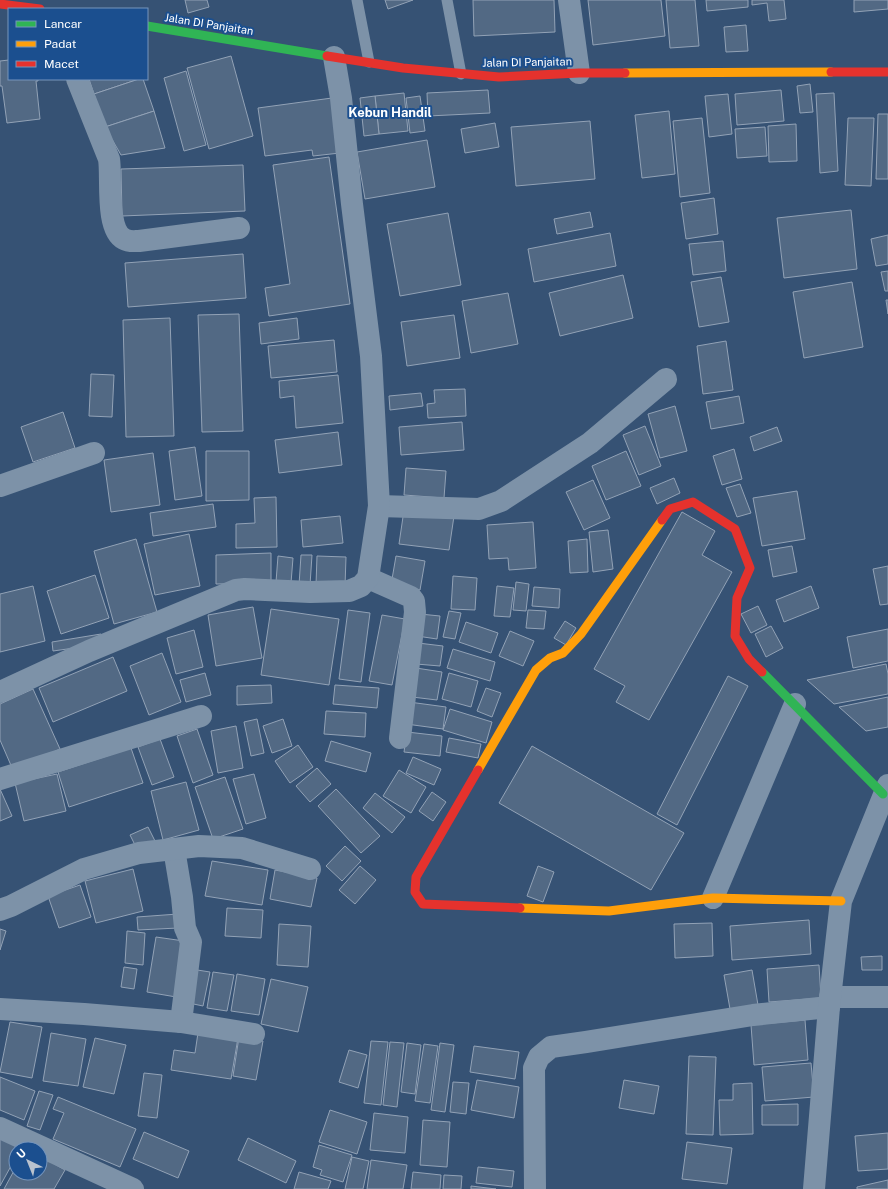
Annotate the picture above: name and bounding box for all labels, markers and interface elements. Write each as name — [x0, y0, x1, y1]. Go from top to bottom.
legend — [8, 8, 148, 80]
street label: Jalan DI Panjaitan — [164, 11, 254, 37]
text: Lancar — [44, 17, 82, 31]
text: Padat — [44, 37, 77, 51]
street label: Jalan DI Panjaitan — [482, 55, 572, 69]
text: Macet — [44, 57, 79, 71]
district label: Kebun Handil — [348, 105, 432, 120]
north arrow — [8, 1141, 48, 1181]
text: U — [14, 1147, 28, 1161]

